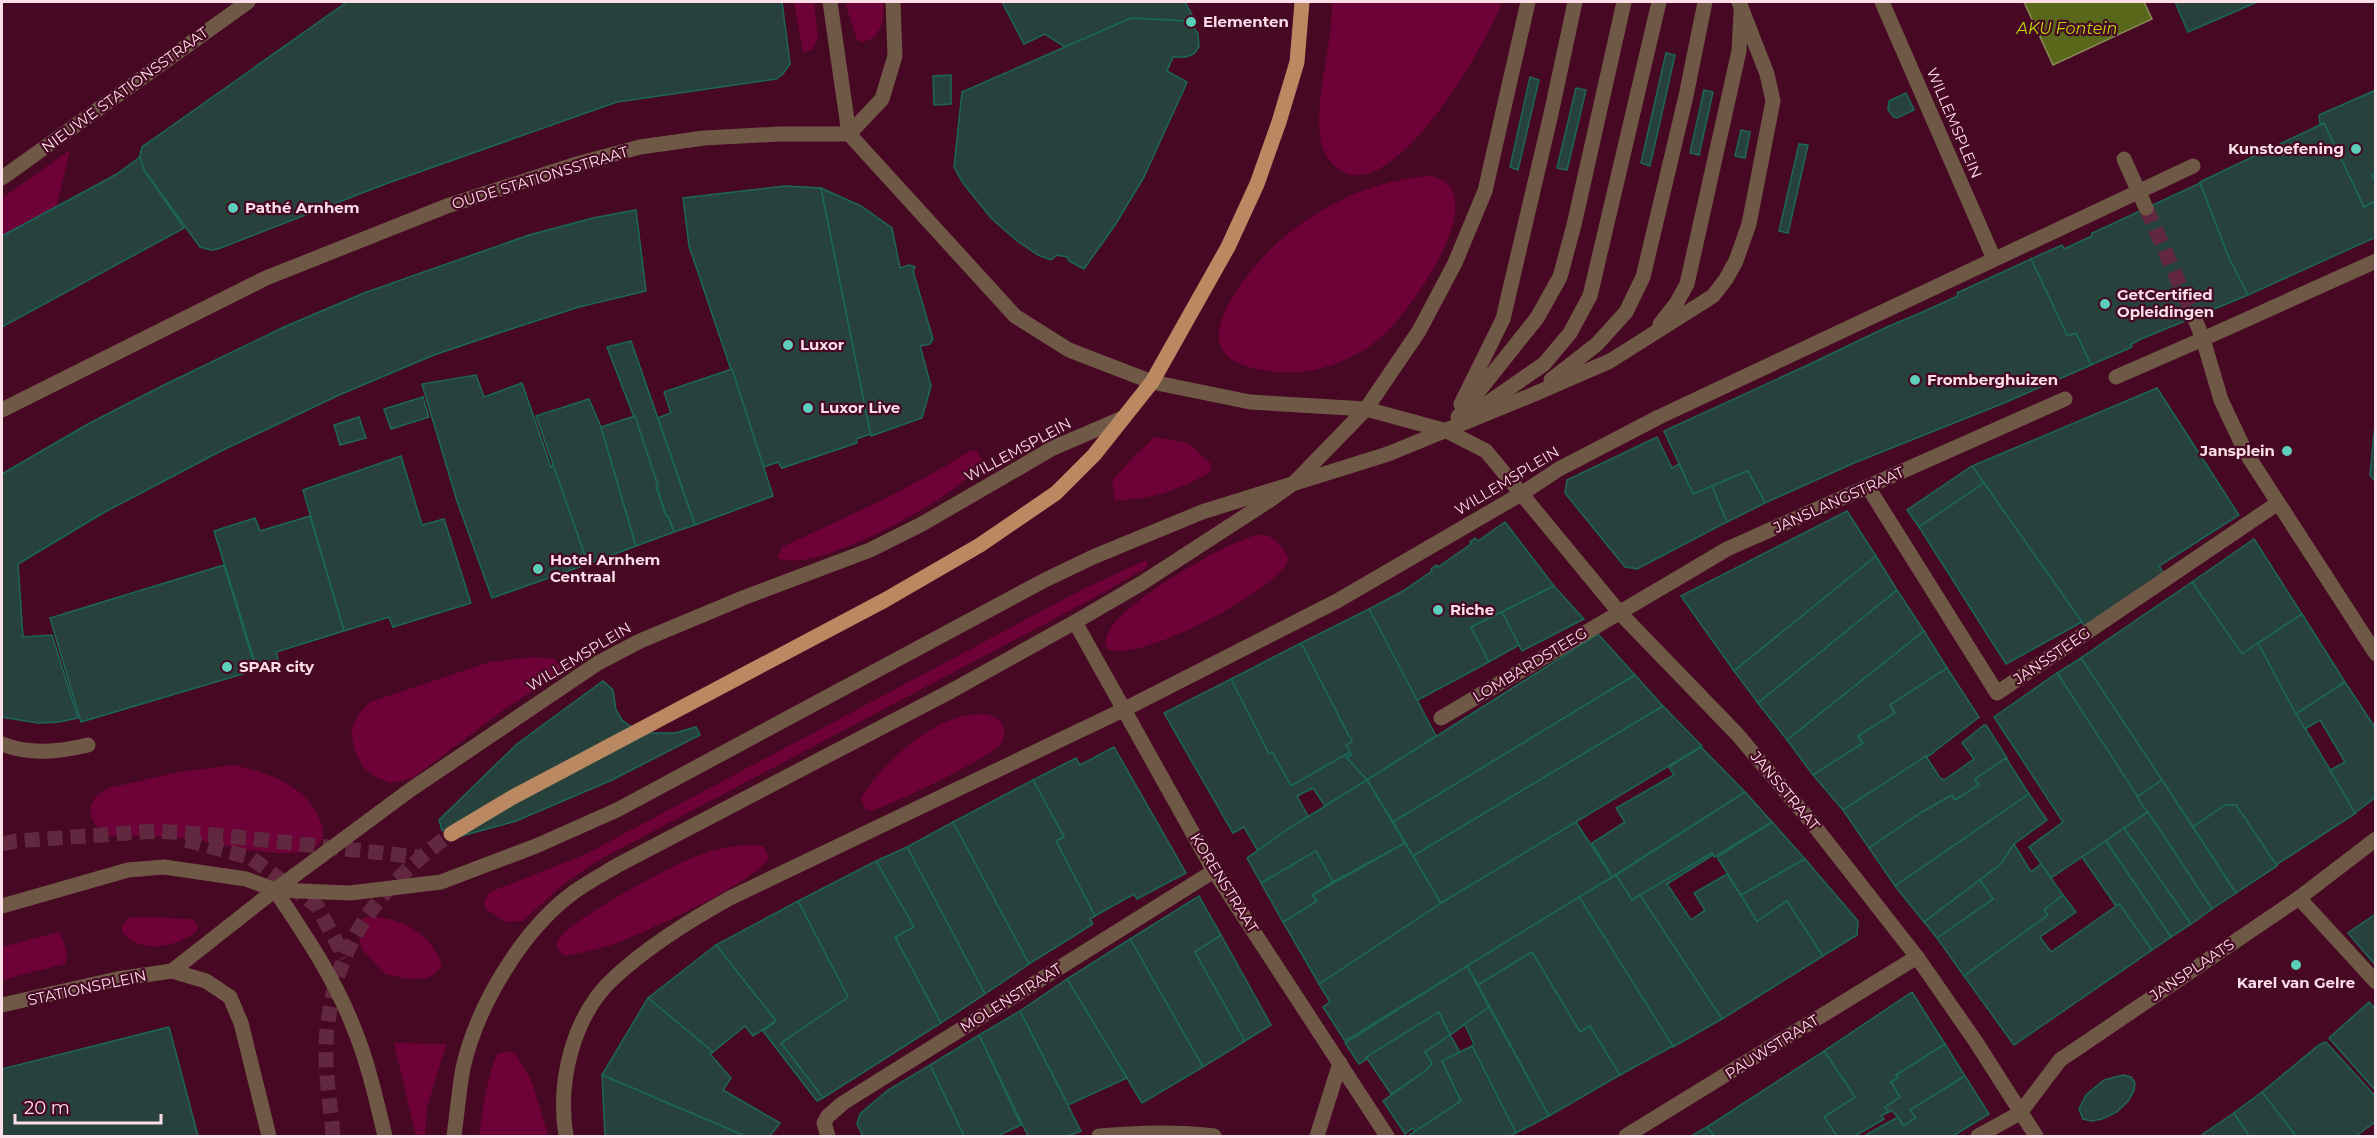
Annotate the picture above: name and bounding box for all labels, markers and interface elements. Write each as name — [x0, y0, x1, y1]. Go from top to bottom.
place label: Elementen — [1203, 12, 1289, 31]
marker: Elementen — [1184, 15, 1198, 29]
water label: AKU Fontein — [2016, 19, 2117, 38]
street label: NIEUWE STATIONSSTRAAT — [37, 22, 212, 157]
street label: WILLEMSPLEIN — [1923, 65, 1986, 181]
place label: Kunstoefening — [2228, 139, 2344, 158]
street label: OUDE STATIONSSTRAAT — [449, 141, 631, 213]
marker: Kunstoefening — [2349, 142, 2363, 156]
place label: Pathé Arnhem — [245, 198, 360, 217]
marker: Pathé Arnhem — [226, 201, 240, 215]
place label: GetCertified Opleidingen — [2117, 285, 2214, 321]
marker: GetCertified Opleidingen — [2098, 297, 2112, 311]
place label: Luxor — [800, 335, 845, 354]
marker: Luxor — [781, 338, 795, 352]
place label: Fromberghuizen — [1927, 370, 2058, 389]
marker: Fromberghuizen — [1908, 373, 1922, 387]
place label: Luxor Live — [820, 398, 900, 417]
marker: Luxor Live — [801, 401, 815, 415]
street label: WILLEMSPLEIN — [961, 413, 1075, 486]
place label: Jansplein — [2199, 441, 2275, 460]
street label: WILLEMSPLEIN — [1451, 442, 1562, 519]
marker: Jansplein — [2280, 444, 2294, 458]
street label: JANSLANGSTRAAT — [1770, 462, 1907, 537]
place label: Hotel Arnhem Centraal — [550, 550, 660, 586]
marker: Hotel Arnhem Centraal — [531, 562, 545, 576]
place label: Riche — [1450, 600, 1494, 619]
marker: Riche — [1431, 603, 1445, 617]
street label: WILLEMSPLEIN — [523, 618, 634, 695]
street label: LOMBARDSTEEG — [1469, 623, 1590, 706]
street label: JANSSTEEG — [2009, 623, 2094, 689]
place label: SPAR city — [239, 657, 315, 676]
marker: SPAR city — [220, 660, 234, 674]
street label: JANSSTRAAT — [1746, 746, 1824, 835]
street label: KORENSTRAAT — [1186, 829, 1263, 936]
street label: JANSPLAATS — [2145, 934, 2238, 1005]
marker: Karel van Gelre — [2289, 958, 2303, 972]
street label: MOLENSTRAAT — [956, 959, 1065, 1036]
street label: STATIONSPLEIN — [26, 966, 148, 1009]
place label: Karel van Gelre — [2237, 973, 2355, 992]
street label: PAUWSTRAAT — [1721, 1010, 1823, 1083]
scale bar — [15, 1087, 160, 1125]
text: 20 m — [24, 1097, 70, 1119]

